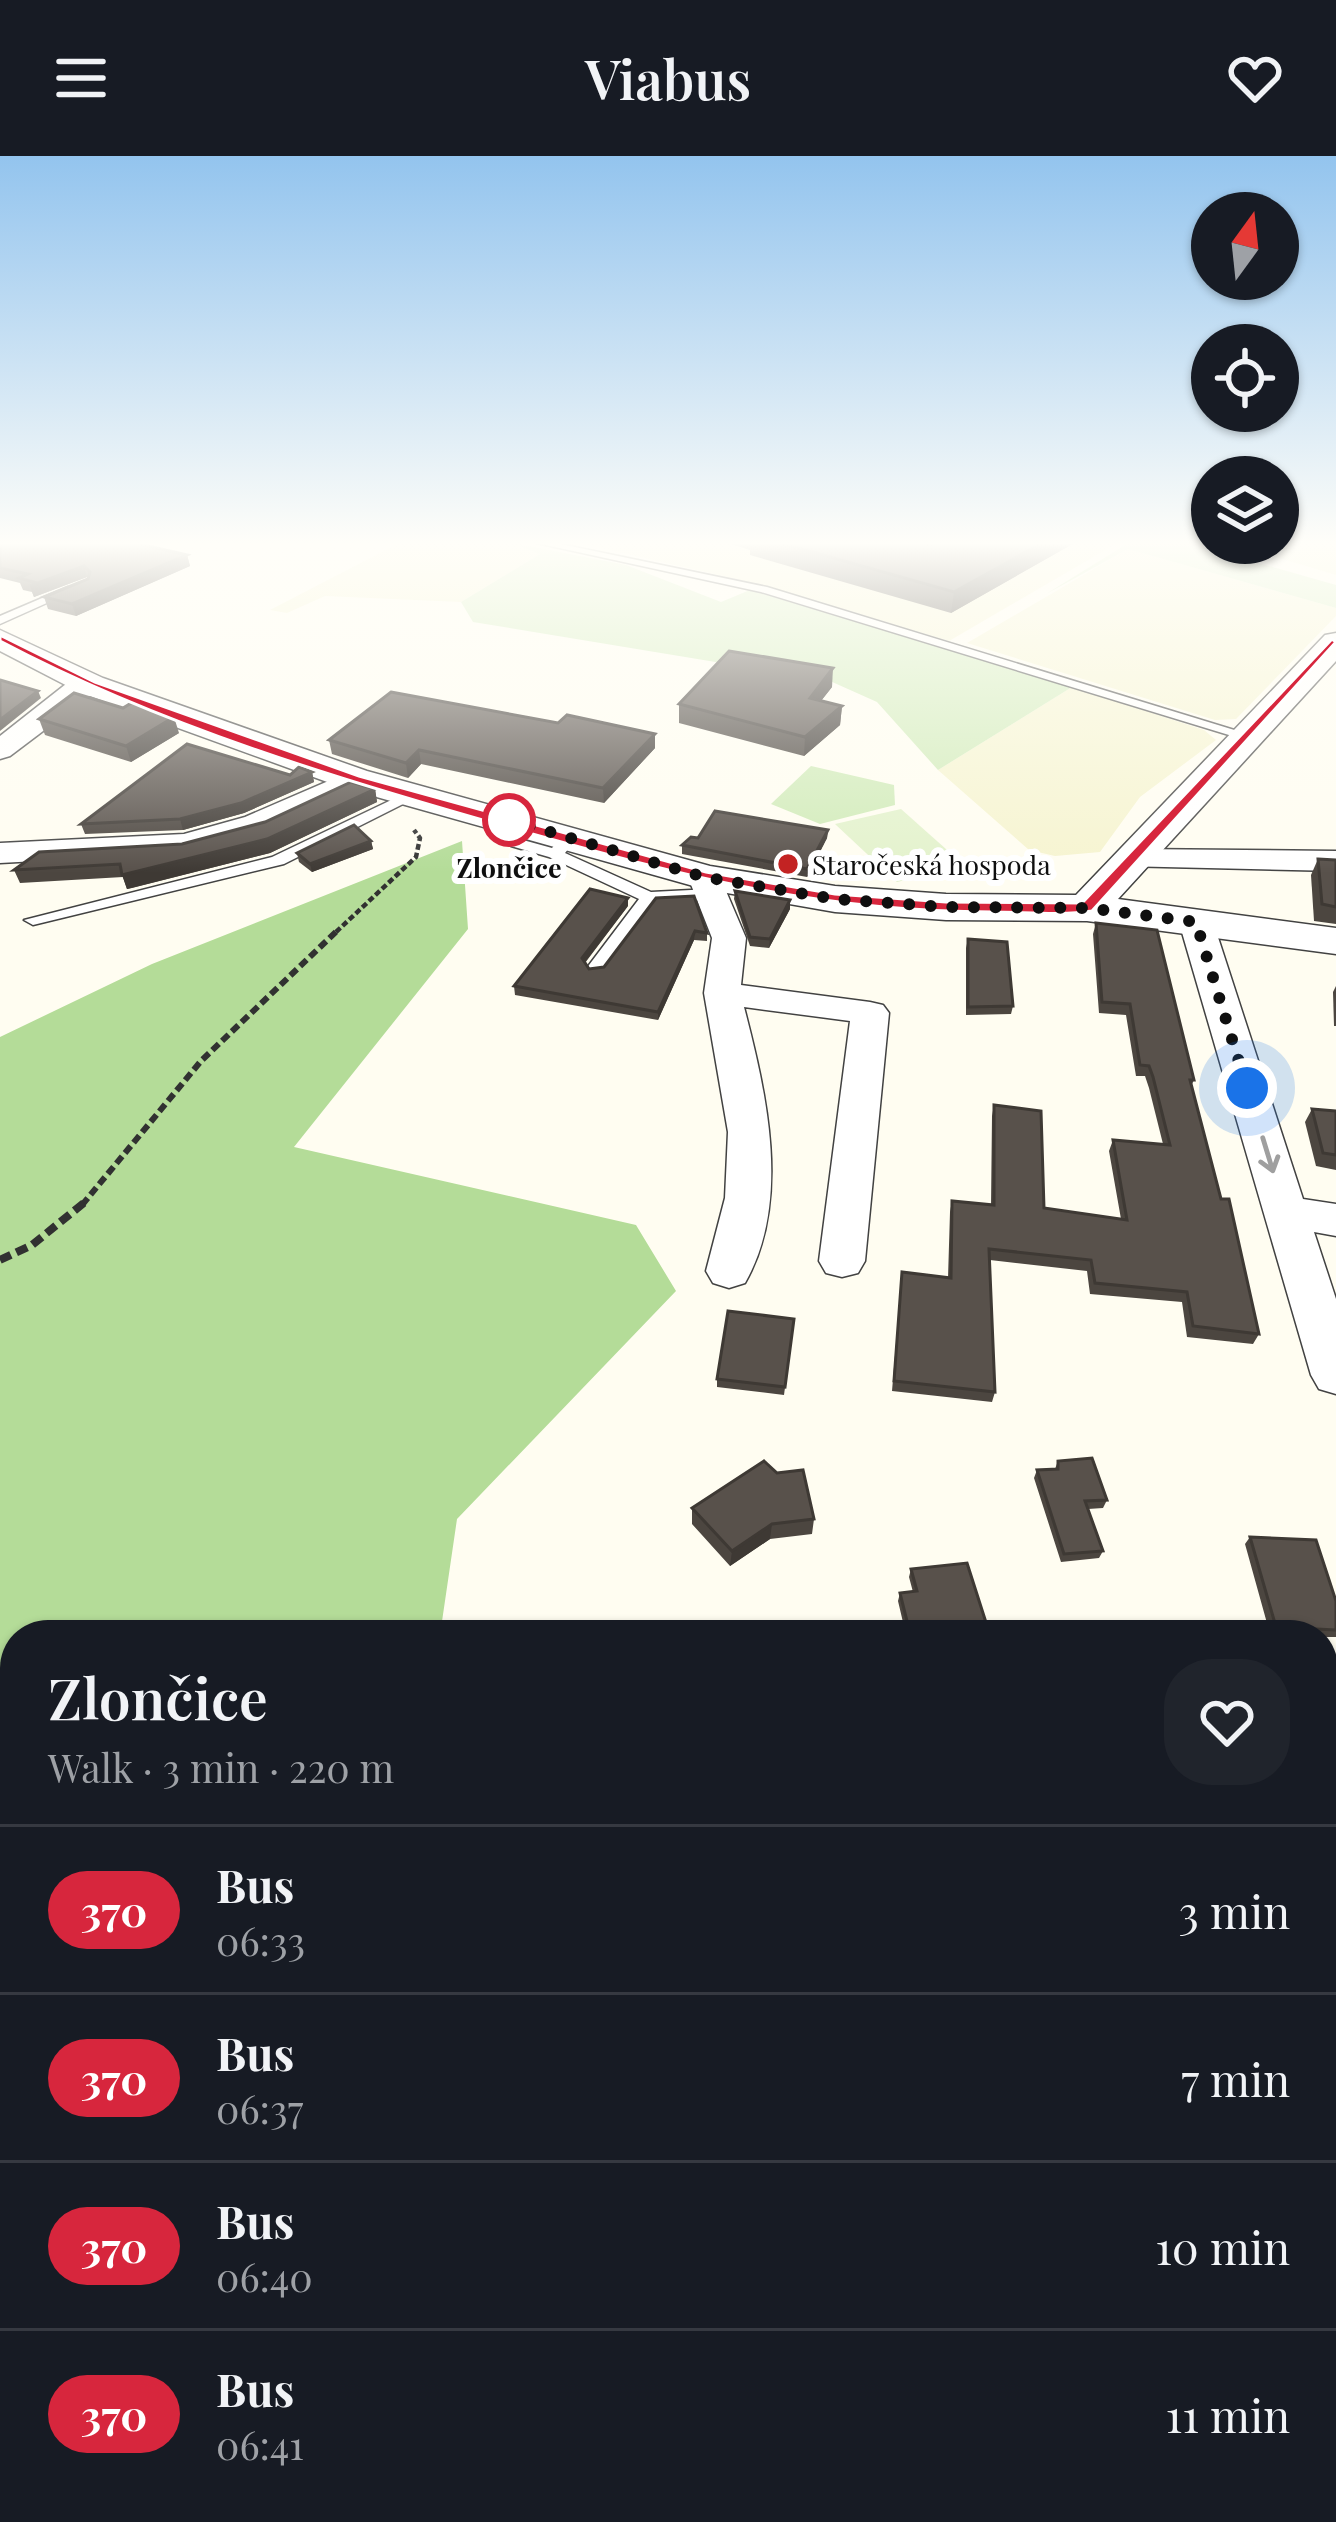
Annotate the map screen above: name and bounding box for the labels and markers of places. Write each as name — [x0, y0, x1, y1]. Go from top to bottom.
marker: Zlončice — [484, 795, 534, 845]
place label: Staročeská hospoda — [812, 846, 1051, 882]
place label: Zlončice — [456, 849, 562, 885]
marker: Staročeská hospoda — [775, 851, 801, 877]

